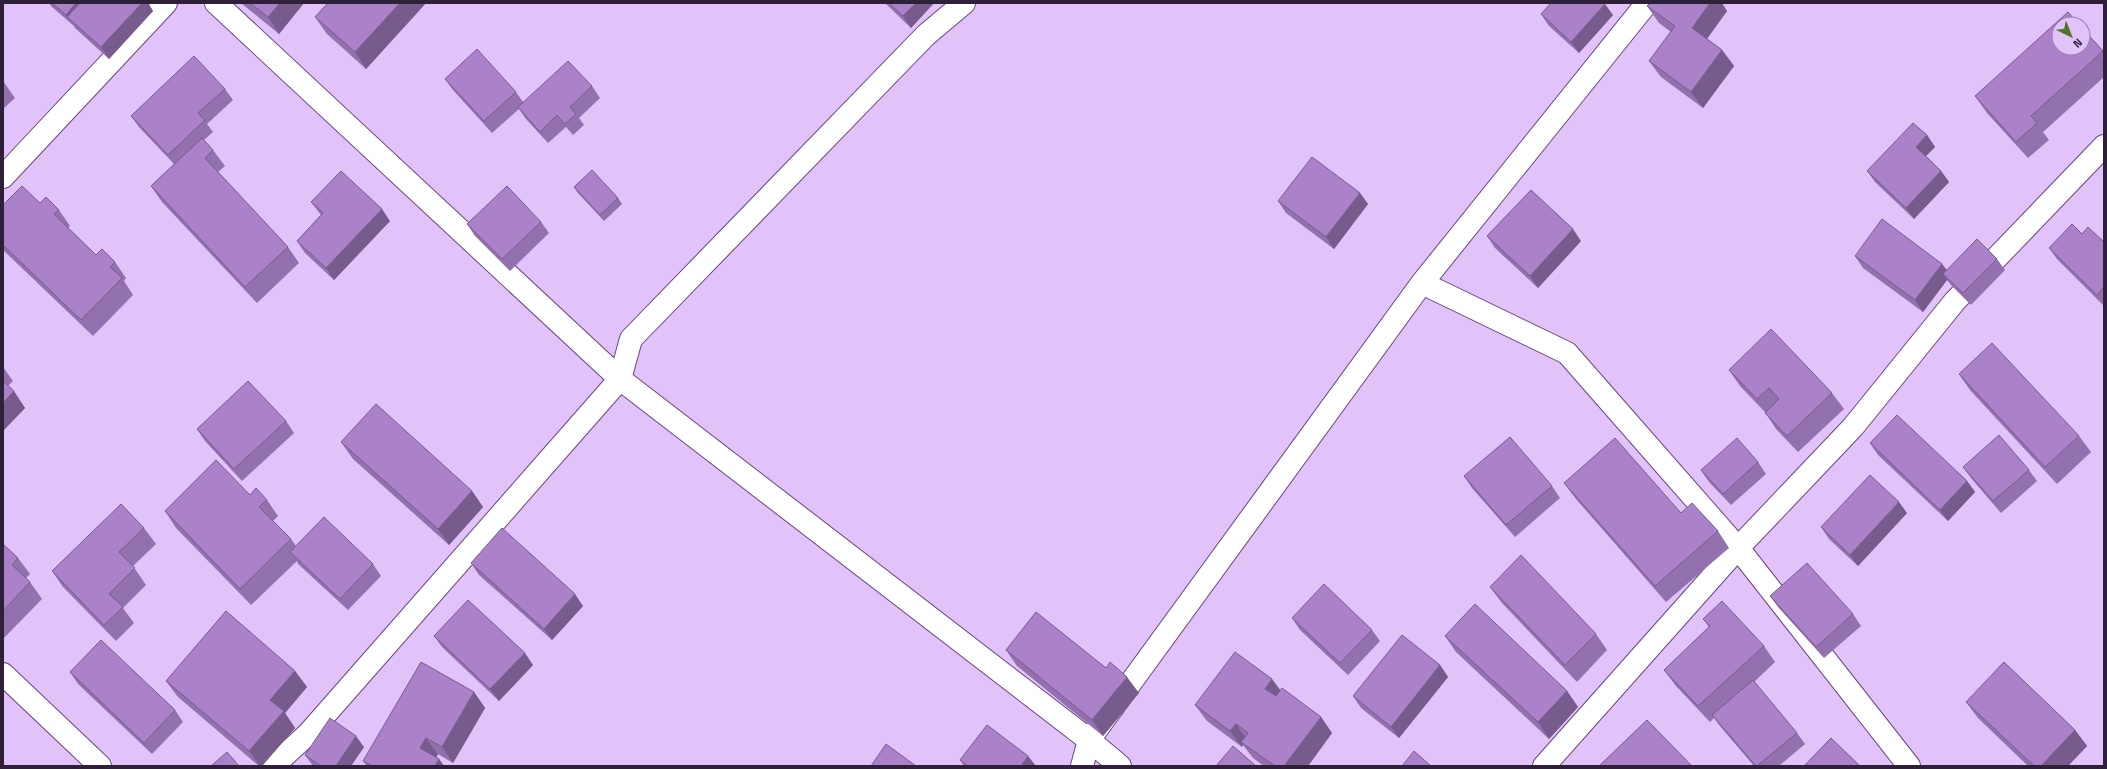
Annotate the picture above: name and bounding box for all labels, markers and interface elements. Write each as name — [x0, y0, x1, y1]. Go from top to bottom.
north arrow — [2051, 16, 2091, 56]
text: N — [2070, 36, 2085, 51]

